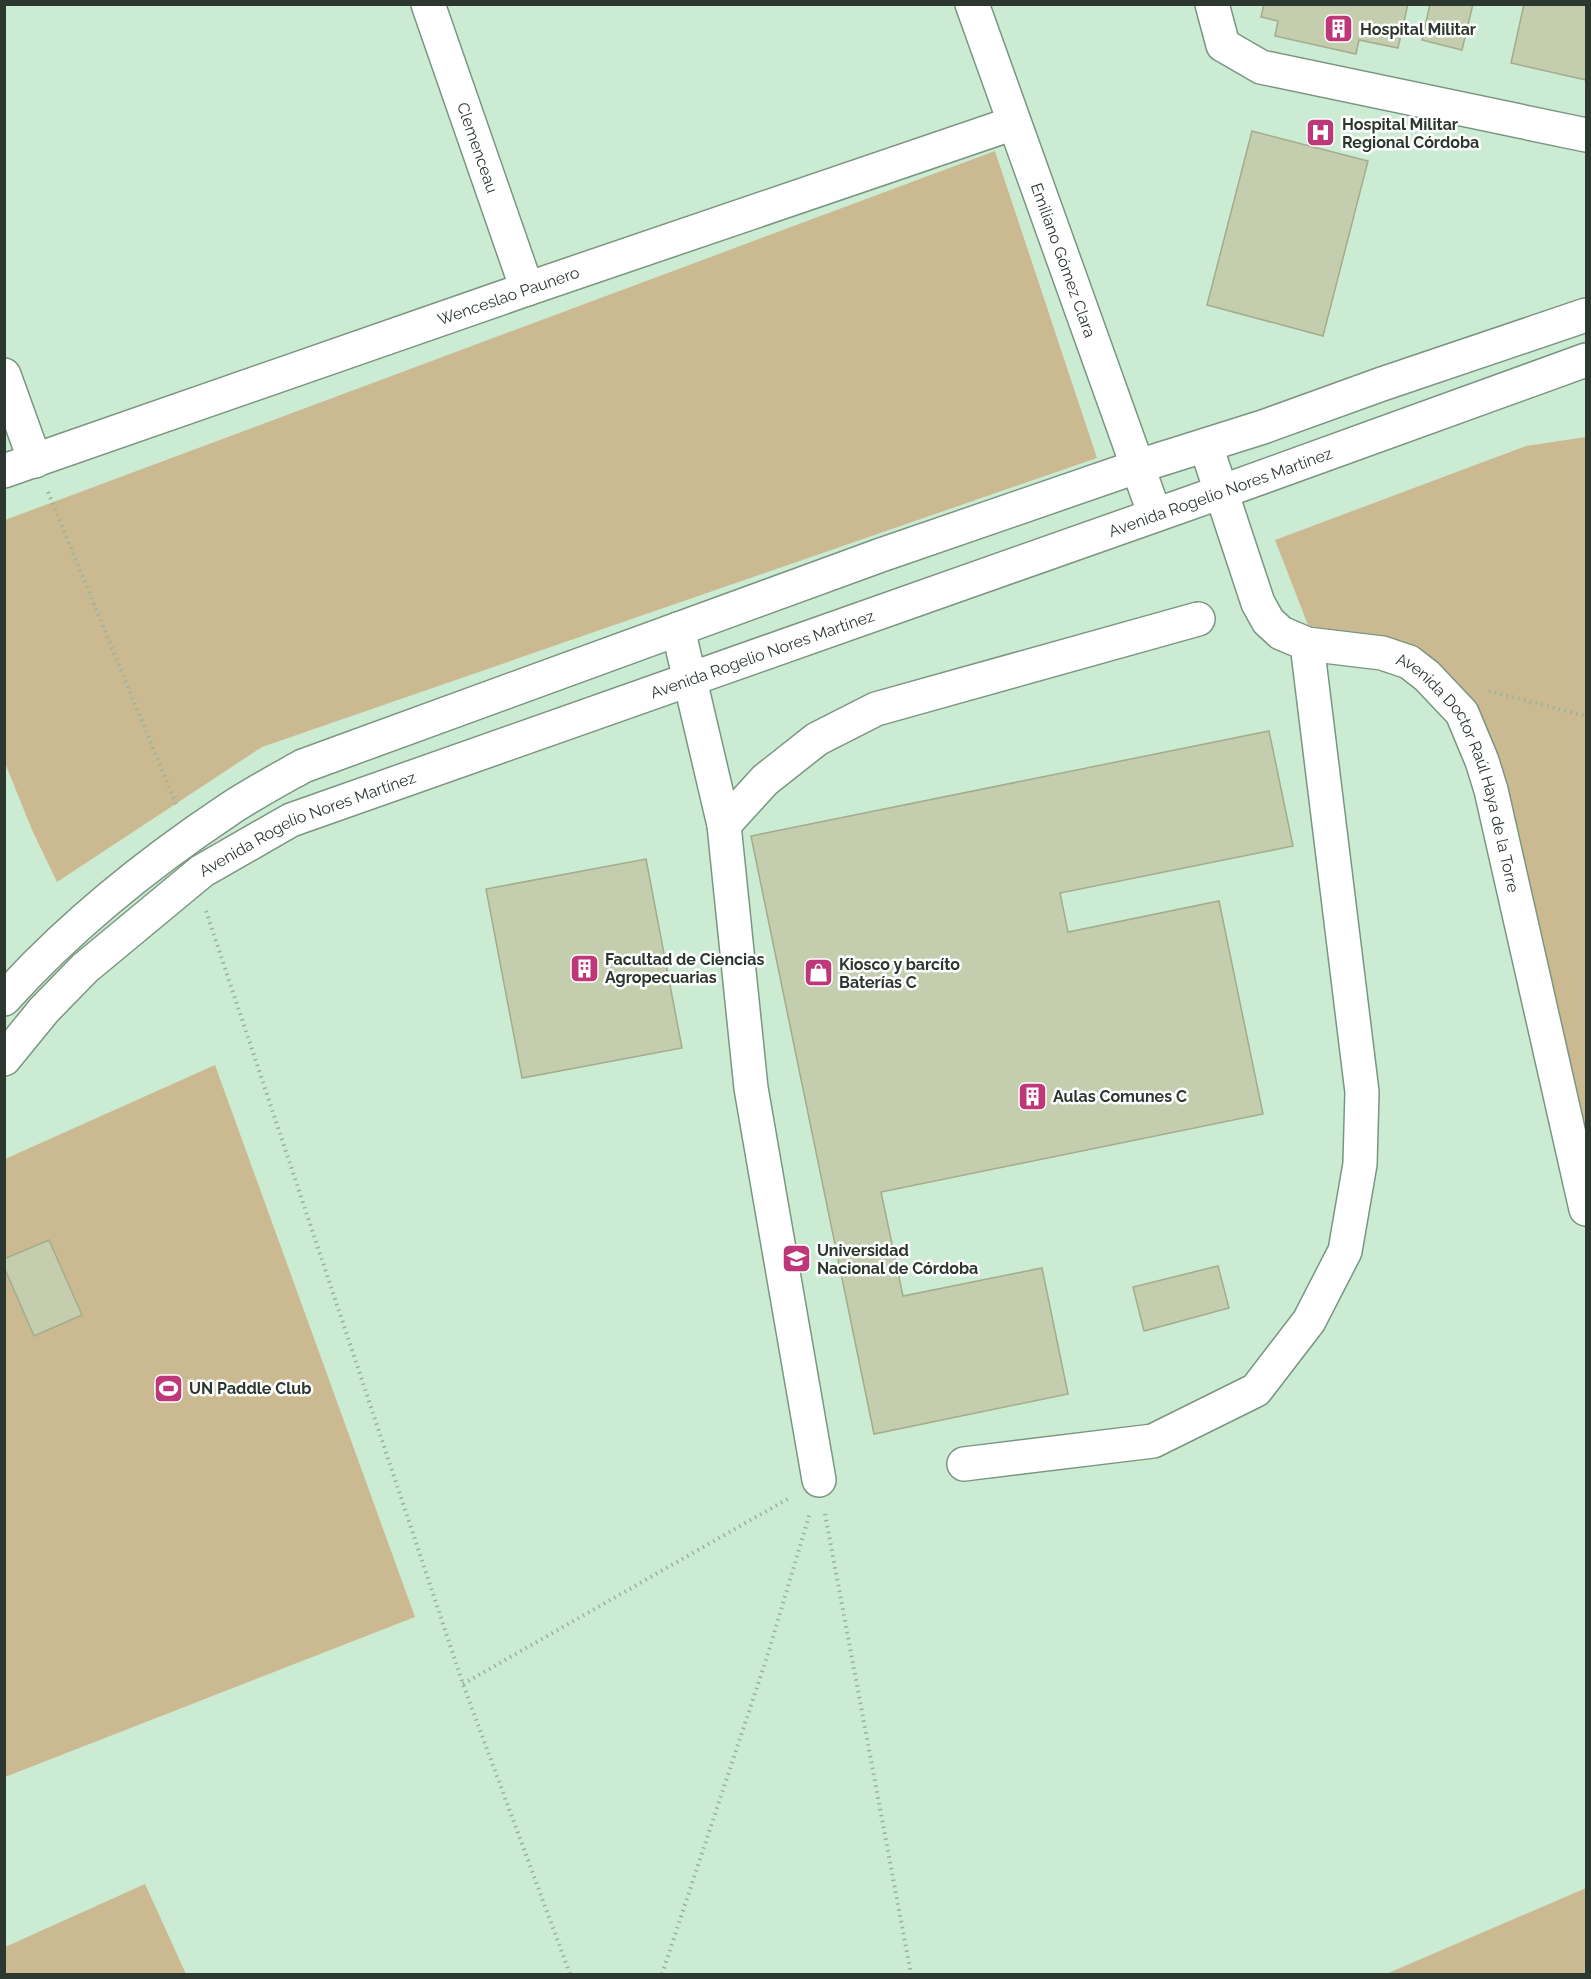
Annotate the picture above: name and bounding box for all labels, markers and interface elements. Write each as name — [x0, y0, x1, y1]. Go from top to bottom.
building icon: Hospital Militar — [1323, 13, 1355, 45]
place label: Hospital Militar — [1360, 20, 1476, 39]
street label: Clemenceau — [453, 100, 502, 195]
place label: Hospital Militar Regional Córdoba — [1342, 115, 1479, 152]
hospital icon: Hospital Militar Regional Córdoba — [1305, 117, 1337, 149]
street label: Emiliano Gómez Clara — [1027, 180, 1100, 340]
street label: Wenceslao Paunero — [435, 262, 582, 329]
street label: Avenida Rogelio Nores Martínez — [1106, 443, 1335, 540]
street label: Avenida Rogelio Nores Martínez — [648, 606, 877, 702]
street label: Avenida Doctor Raúl Haya de la Torre — [1394, 649, 1523, 894]
street label: Avenida Rogelio Nores Martínez — [196, 767, 418, 880]
place label: Facultad de Ciencias Agropecuarias — [605, 950, 764, 987]
building icon: Facultad de Ciencias Agropecuarias — [568, 952, 600, 984]
place label: Kiosco y barcíto Baterías C — [839, 955, 960, 992]
shop icon: Kiosco y barcíto Baterías C — [802, 957, 834, 989]
building icon: Aulas Comunes C — [1016, 1080, 1048, 1112]
place label: Aulas Comunes C — [1053, 1087, 1187, 1106]
place label: Universidad Nacional de Córdoba — [817, 1241, 978, 1278]
school or university icon: Universidad Nacional de Córdoba — [780, 1243, 812, 1275]
sports icon: UN Paddle Club — [152, 1372, 184, 1404]
place label: UN Paddle Club — [189, 1379, 311, 1398]

